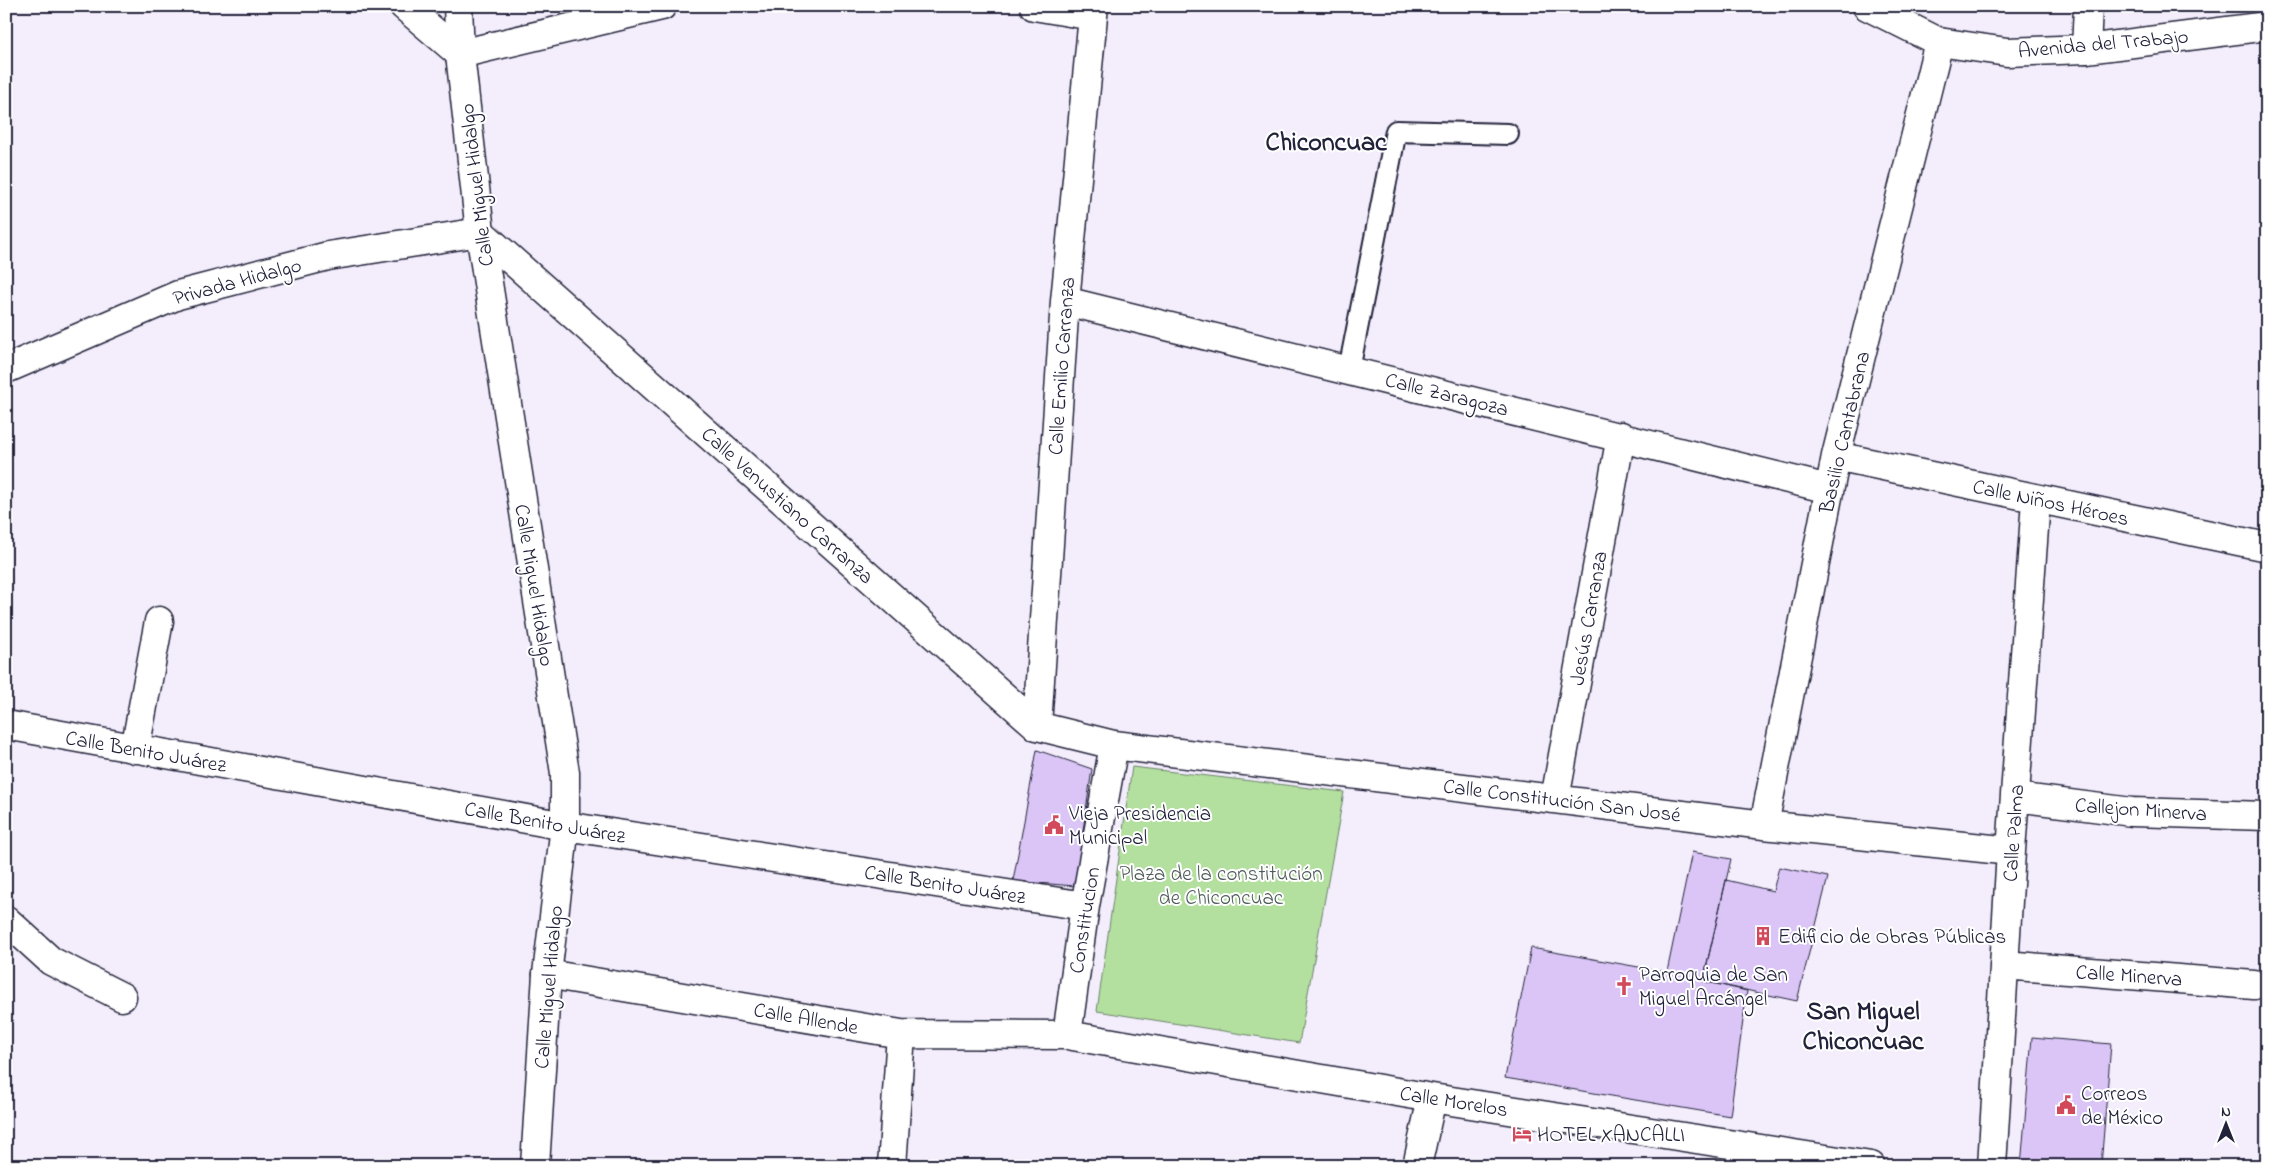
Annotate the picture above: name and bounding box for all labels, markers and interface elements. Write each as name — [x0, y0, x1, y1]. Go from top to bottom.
street label: Avenida del Trabajo — [2017, 23, 2190, 67]
street label: Calle Miguel Hidalgo — [453, 101, 505, 268]
district label: Chiconcuac — [1265, 125, 1388, 163]
street label: Privada Hidalgo — [170, 251, 306, 316]
street label: Calle Emilio Carranza — [1042, 276, 1084, 456]
street label: Basilio Cantabrana — [1812, 348, 1879, 518]
street label: Calle Zaragoza — [1381, 366, 1511, 428]
street label: Calle Venustiano Carranza — [694, 421, 880, 592]
street label: Calle Niños Héroes — [1970, 473, 2131, 535]
street label: Calle Miguel Hidalgo — [503, 502, 561, 669]
street label: Jesús Carranza — [1563, 549, 1617, 688]
street label: Calle Benito Juárez — [63, 724, 229, 782]
street label: Calle Constitución San José — [1441, 773, 1683, 832]
street label: Calle Palma — [1997, 783, 2033, 883]
street label: Callejon Minerva — [2074, 791, 2208, 831]
street label: Calle Benito Juárez — [462, 795, 628, 853]
place label: Vieja Presidencia Municipal — [1068, 800, 1211, 854]
public building icon: Vieja Presidencia Municipal — [1043, 814, 1065, 836]
street label: Calle Benito Juárez — [862, 858, 1028, 914]
park label: Plaza de la constitución de Chiconcuac — [1119, 860, 1323, 914]
street label: Constitucion — [1063, 865, 1109, 976]
street label: Calle Miguel Hidalgo — [528, 904, 574, 1070]
place label: Edificio de Obras Públicas — [1778, 923, 2006, 953]
building icon: Edificio de Obras Públicas — [1752, 925, 1774, 947]
street label: Calle Minerva — [2075, 958, 2183, 996]
place label: Parroquia de San Miguel Arcángel — [1639, 961, 1788, 1017]
church icon: Parroquia de San Miguel Arcángel — [1613, 975, 1635, 997]
district label: San Miguel Chiconcuac — [1802, 994, 1925, 1062]
street label: Calle Allende — [751, 996, 861, 1044]
street label: Calle Morelos — [1397, 1080, 1510, 1126]
place label: Correos de México — [2081, 1080, 2163, 1134]
public building icon: Correos de México — [2055, 1094, 2077, 1116]
north arrow — [2200, 1100, 2250, 1150]
text: N — [2221, 1102, 2231, 1123]
place label: HOTEL XANCALLI — [1537, 1121, 1685, 1151]
hotel icon: HOTEL XANCALLI — [1511, 1123, 1533, 1145]

